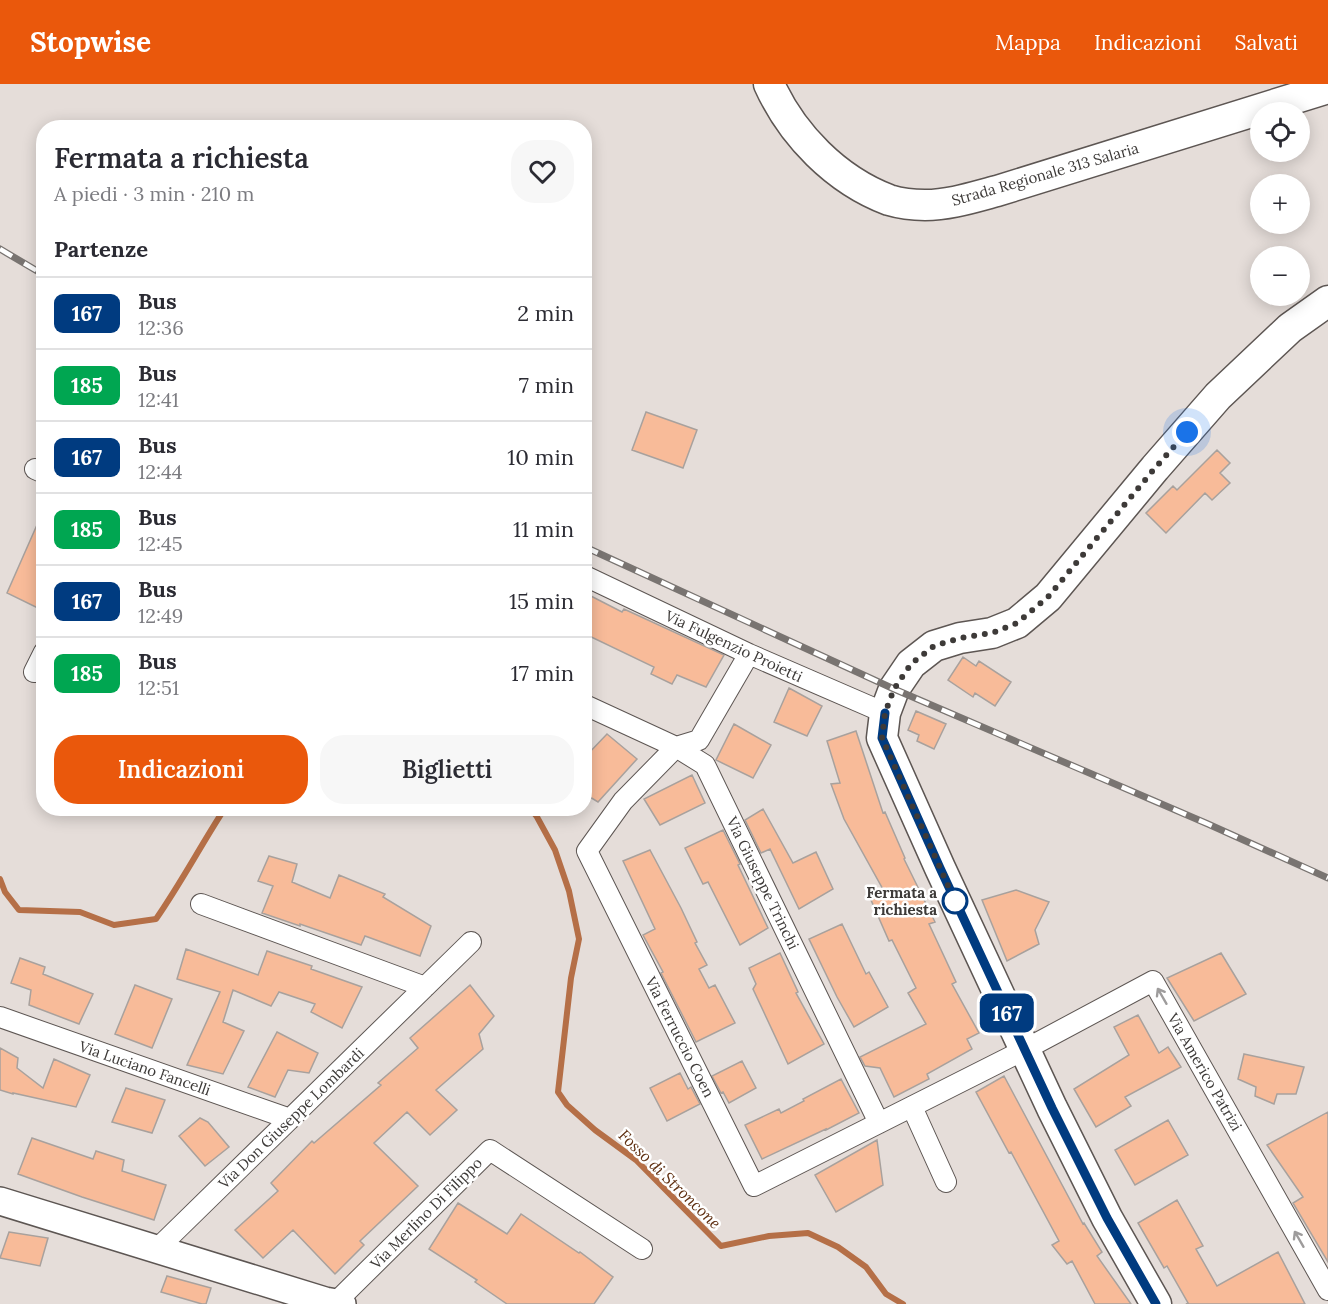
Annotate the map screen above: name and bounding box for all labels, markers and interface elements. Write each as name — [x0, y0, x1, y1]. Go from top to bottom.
text: Stopwise — [30, 24, 151, 60]
text: Mappa — [995, 29, 1061, 56]
text: Indicazioni — [1094, 29, 1202, 56]
text: Salvati — [1235, 29, 1298, 56]
map controls — [1250, 102, 1310, 306]
button: locate — [1250, 102, 1310, 162]
street label: Strada Regionale 313 Salaria — [949, 138, 1141, 210]
text: Fermata a richiesta — [54, 140, 309, 176]
button: heart — [511, 140, 574, 203]
button: + — [1250, 174, 1310, 234]
text: A piedi · 3 min · 210 m — [54, 181, 254, 206]
text: Partenze — [54, 235, 148, 263]
button: − — [1250, 246, 1310, 306]
text: Bus — [138, 287, 177, 315]
text: 2 min — [517, 299, 574, 327]
text: 167 — [72, 300, 102, 327]
text: 12:36 — [138, 315, 184, 340]
text: Bus — [138, 359, 177, 387]
text: 7 min — [519, 371, 574, 399]
text: 185 — [71, 372, 103, 399]
text: 12:41 — [138, 387, 179, 412]
your location — [1172, 417, 1202, 447]
text: Bus — [138, 431, 177, 459]
text: 10 min — [507, 443, 574, 471]
text: 167 — [72, 444, 102, 471]
text: 12:44 — [138, 459, 183, 484]
text: Bus — [138, 503, 177, 531]
text: 11 min — [513, 515, 574, 543]
text: 185 — [71, 516, 103, 543]
text: 12:45 — [138, 531, 183, 556]
text: Bus — [138, 575, 177, 603]
text: 15 min — [509, 587, 574, 615]
text: 167 — [72, 588, 102, 615]
text: 12:49 — [138, 603, 183, 628]
street label: Via Fulgenzio Proietti — [662, 605, 806, 686]
text: Bus — [138, 647, 177, 675]
text: 17 min — [511, 659, 574, 687]
text: 185 — [71, 660, 103, 687]
text: 12:51 — [138, 675, 179, 700]
button: Indicazioni — [54, 735, 308, 804]
button: Biglietti — [320, 735, 574, 804]
street label: Via Giuseppe Trinchi — [722, 813, 803, 953]
place label: Fermata a richiesta — [866, 883, 937, 919]
marker: Fermata a richiesta — [942, 888, 968, 914]
street label: Via Ferruccio Coen — [641, 973, 719, 1101]
one-way arrow — [1156, 988, 1168, 1005]
line badge: 167 — [972, 994, 1042, 1032]
text: 167 — [992, 1000, 1022, 1027]
street label: Via Americo Patrizi — [1163, 1009, 1246, 1134]
street label: Via Luciano Fancelli — [76, 1036, 213, 1099]
street label: Via Don Giuseppe Lombardi — [214, 1043, 368, 1193]
water label: Fosso di Stroncone — [615, 1125, 726, 1233]
street label: Via Merlino Di Filippo — [365, 1153, 486, 1274]
one-way arrow — [1293, 1231, 1305, 1248]

